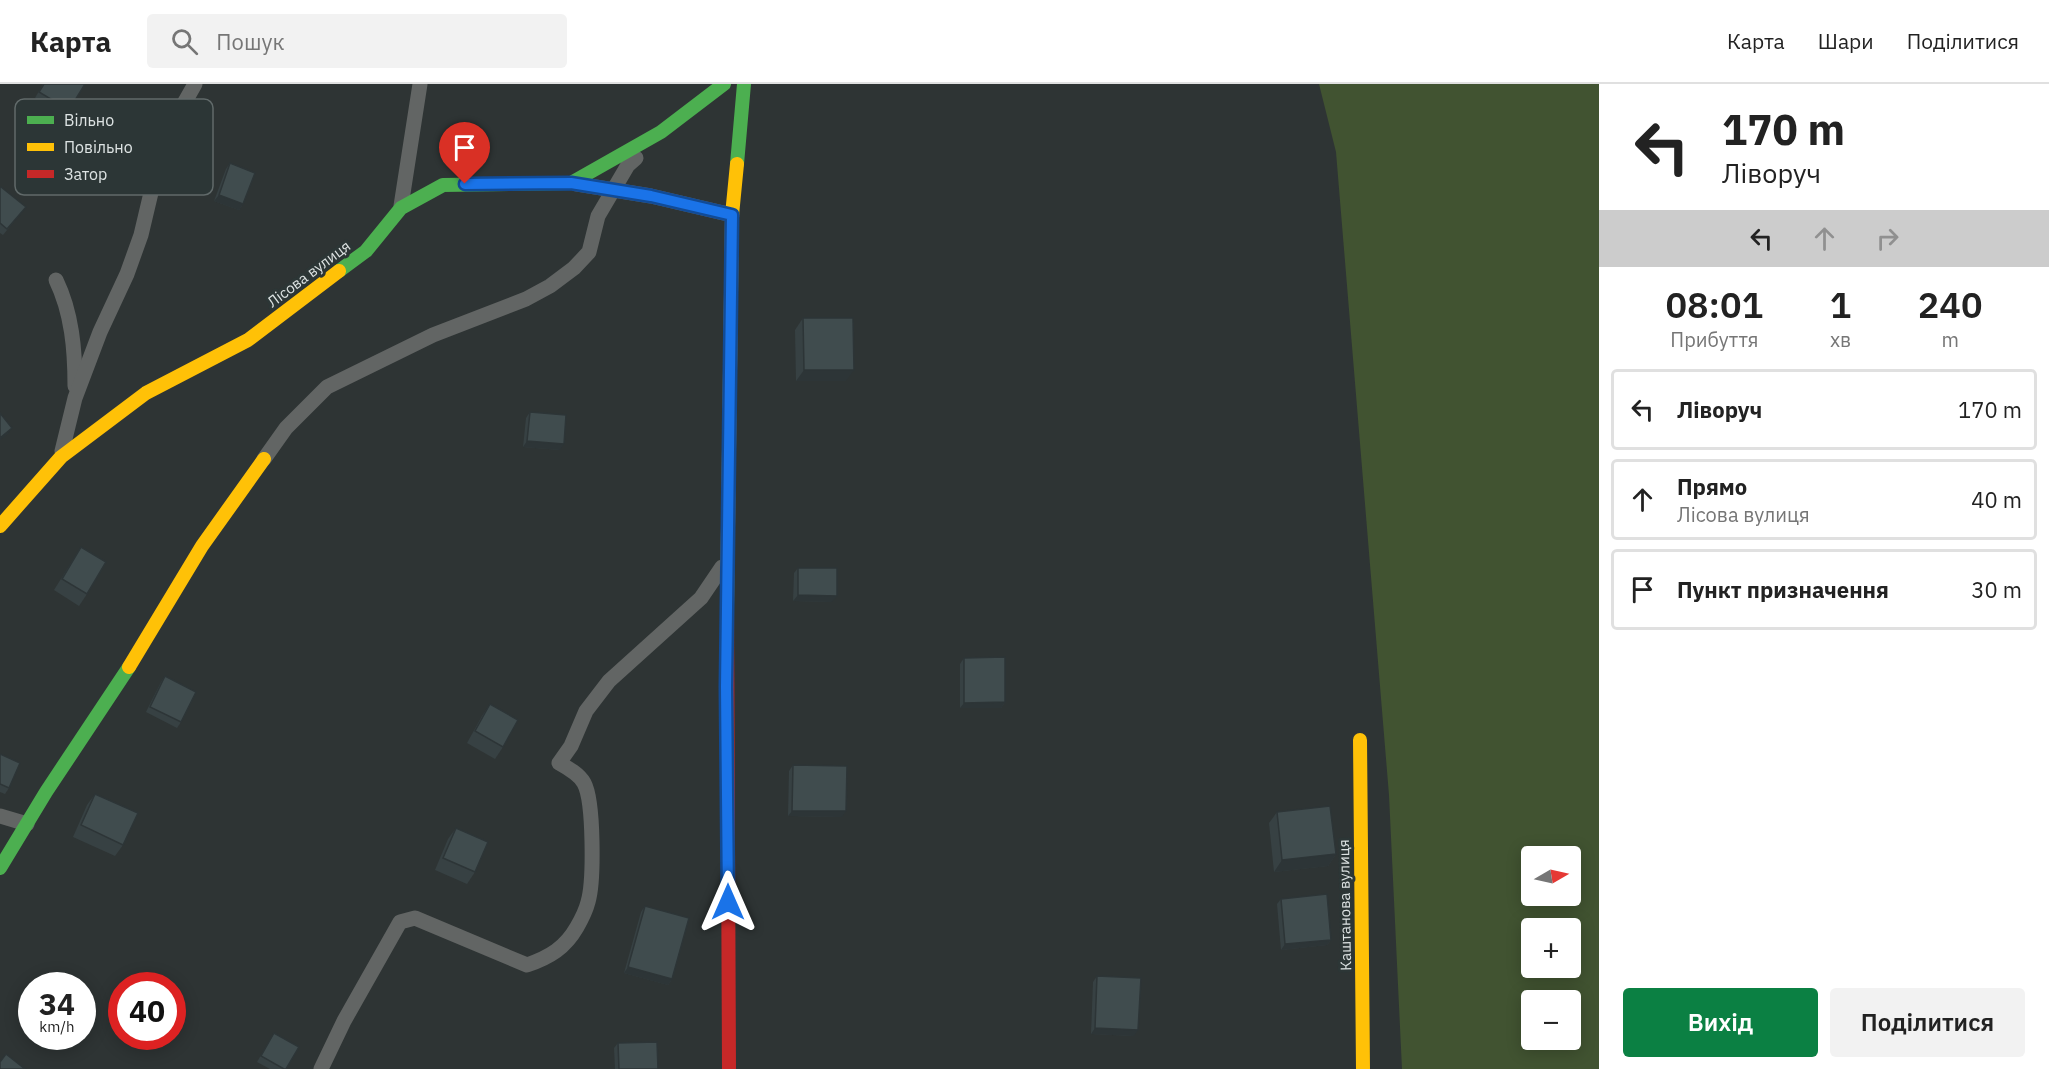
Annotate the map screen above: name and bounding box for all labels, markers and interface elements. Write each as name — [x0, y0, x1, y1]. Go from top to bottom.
search box — [147, 14, 567, 68]
text: Карта — [30, 23, 111, 60]
icon: search — [168, 25, 201, 58]
text: Пошук — [216, 27, 285, 56]
text: Карта — [1727, 27, 1785, 55]
text: Шари — [1818, 27, 1874, 55]
text: Поділитися — [1907, 27, 2019, 55]
legend — [15, 99, 213, 195]
text: 170 m — [1722, 102, 1845, 157]
icon: left — [1623, 108, 1701, 186]
text: Вільно — [64, 110, 114, 130]
pin — [439, 122, 490, 184]
icon: arrive — [448, 131, 481, 164]
text: Повільно — [64, 137, 133, 157]
text: Ліворуч — [1722, 155, 1821, 190]
text: Затор — [64, 164, 107, 184]
icon: left — [1745, 222, 1778, 255]
icon: ahead — [1808, 222, 1841, 255]
icon: right — [1871, 222, 1904, 255]
street label: Лісова вулиця — [263, 236, 354, 311]
text: 08:01 — [1665, 281, 1763, 328]
text: 1 — [1830, 281, 1851, 328]
text: 240 — [1918, 281, 1983, 328]
text: Прибуття — [1670, 326, 1758, 353]
text: хв — [1830, 326, 1851, 353]
text: m — [1941, 326, 1959, 353]
icon: left — [1626, 393, 1659, 426]
text: Ліворуч — [1677, 395, 1762, 424]
text: 170 m — [1958, 395, 2022, 424]
text: Прямо — [1677, 472, 1747, 501]
icon: ahead — [1626, 483, 1659, 516]
text: 40 m — [1971, 485, 2022, 514]
text: Лісова вулиця — [1677, 501, 1810, 528]
icon: arrive — [1626, 573, 1659, 606]
text: Пункт призначення — [1677, 575, 1889, 604]
text: 30 m — [1971, 575, 2022, 604]
street label: Каштанова вулиця — [1334, 839, 1355, 971]
north arrow — [1521, 846, 1581, 906]
map controls — [1521, 846, 1581, 1050]
position arrow — [696, 870, 760, 934]
button: + — [1521, 918, 1581, 978]
speed limit sign: 40 — [108, 972, 186, 1050]
text: 34 — [39, 984, 75, 1023]
button: Вихід — [1623, 988, 1818, 1057]
button: Поділитися — [1830, 988, 2025, 1057]
button: − — [1521, 990, 1581, 1050]
text: km/h — [39, 1017, 75, 1036]

